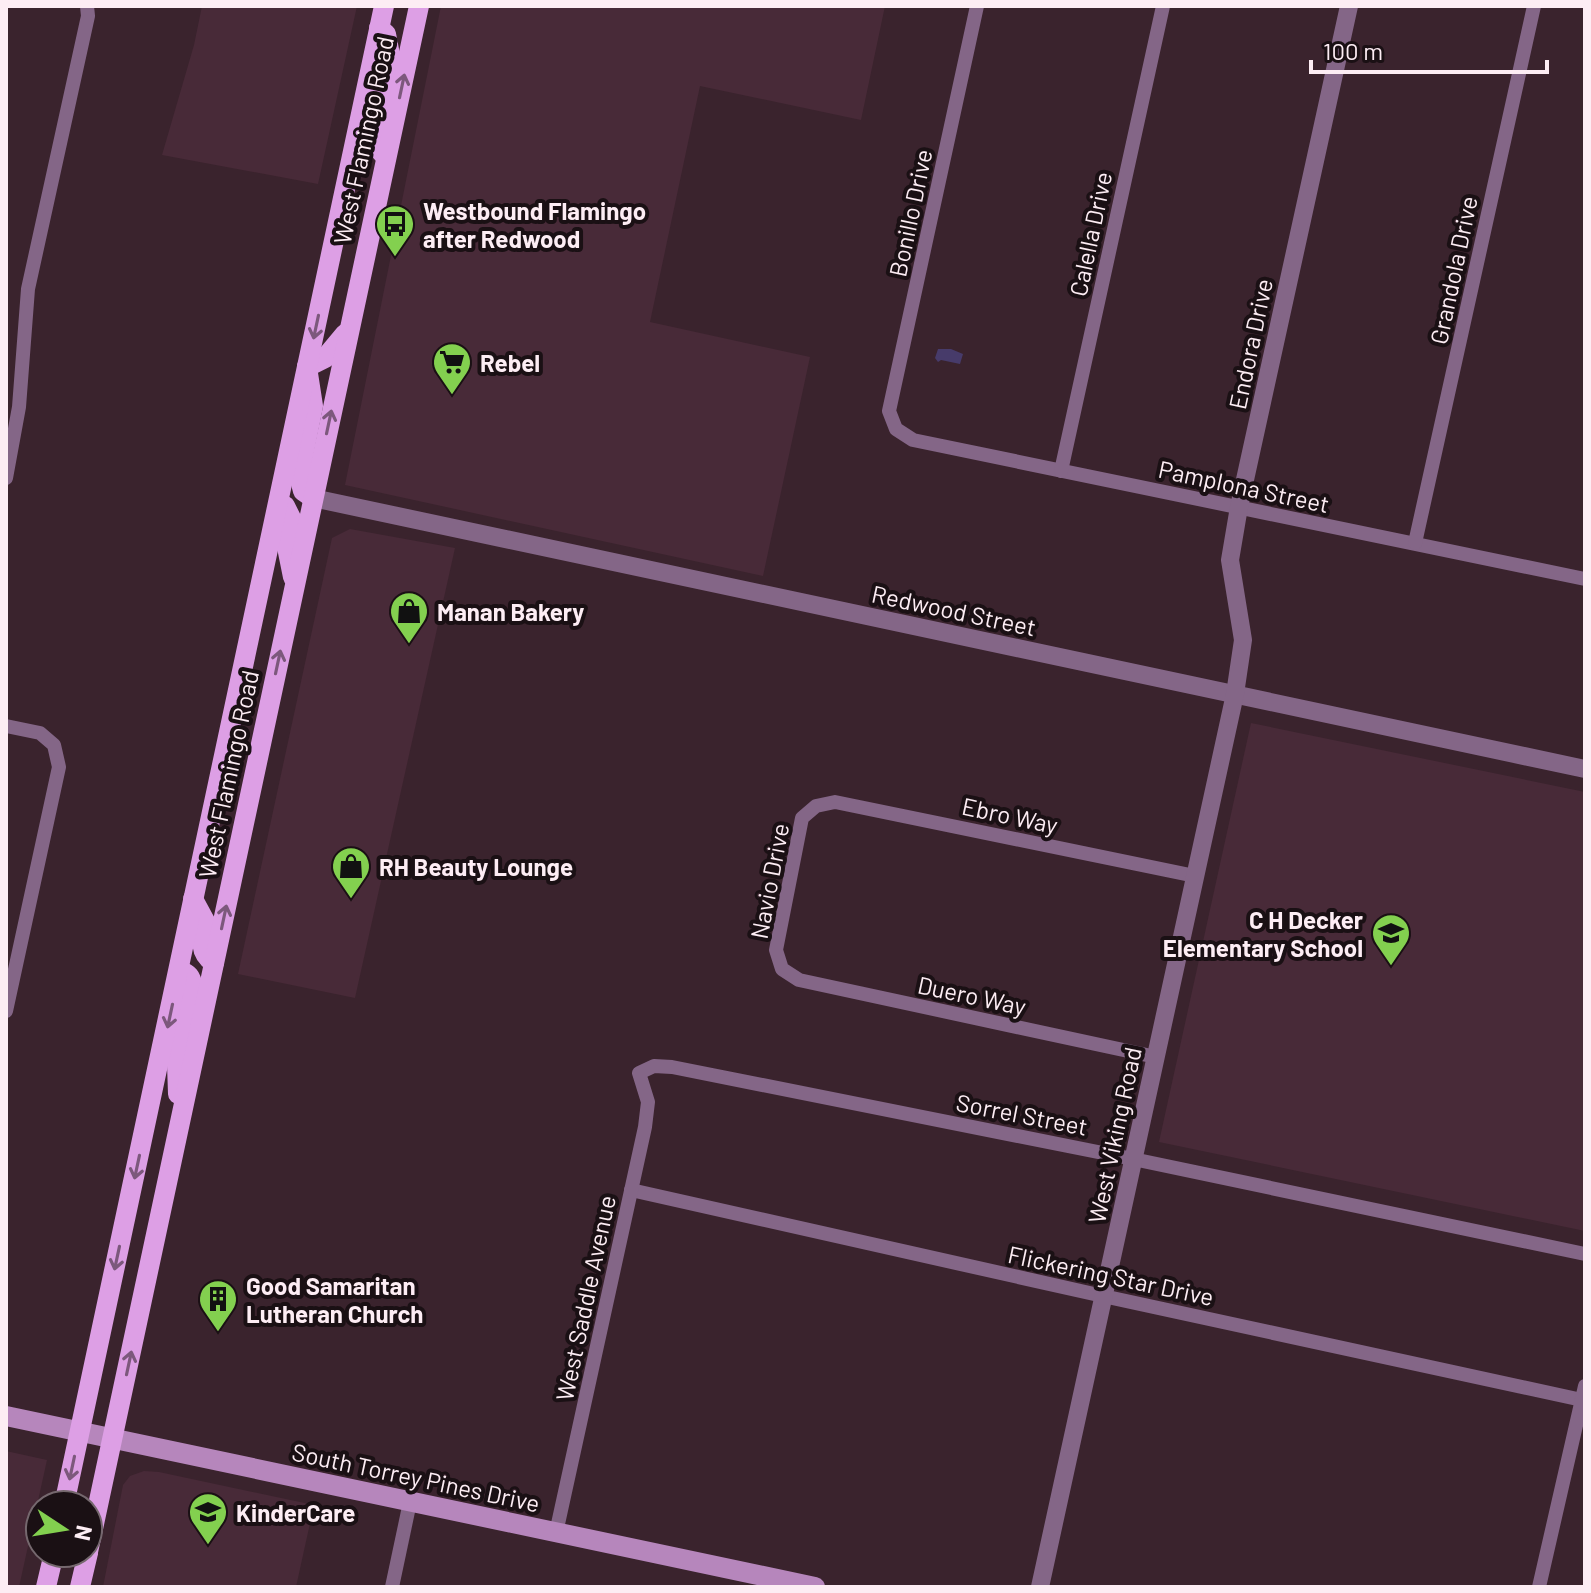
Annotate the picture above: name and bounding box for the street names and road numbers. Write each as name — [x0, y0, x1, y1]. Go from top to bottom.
street label: West Flamingo Road — [327, 33, 399, 247]
street label: Bonillo Drive — [882, 147, 938, 279]
street label: Calella Drive — [1063, 169, 1117, 299]
street label: Grandola Drive — [1423, 193, 1483, 347]
street label: Endora Drive — [1222, 276, 1278, 412]
street label: Pamplona Street — [1156, 454, 1332, 518]
street label: Redwood Street — [869, 578, 1039, 642]
street label: West Flamingo Road — [192, 667, 264, 881]
street label: Ebro Way — [959, 791, 1061, 839]
street label: Navio Drive — [744, 821, 794, 941]
street label: Duero Way — [915, 969, 1029, 1021]
street label: West Viking Road — [1081, 1044, 1147, 1226]
street label: Sorrel Street — [954, 1087, 1090, 1141]
street label: West Saddle Avenue — [549, 1193, 621, 1403]
street label: Flickering Star Drive — [1005, 1239, 1217, 1311]
street label: South Torrey Pines Drive — [289, 1437, 543, 1517]

